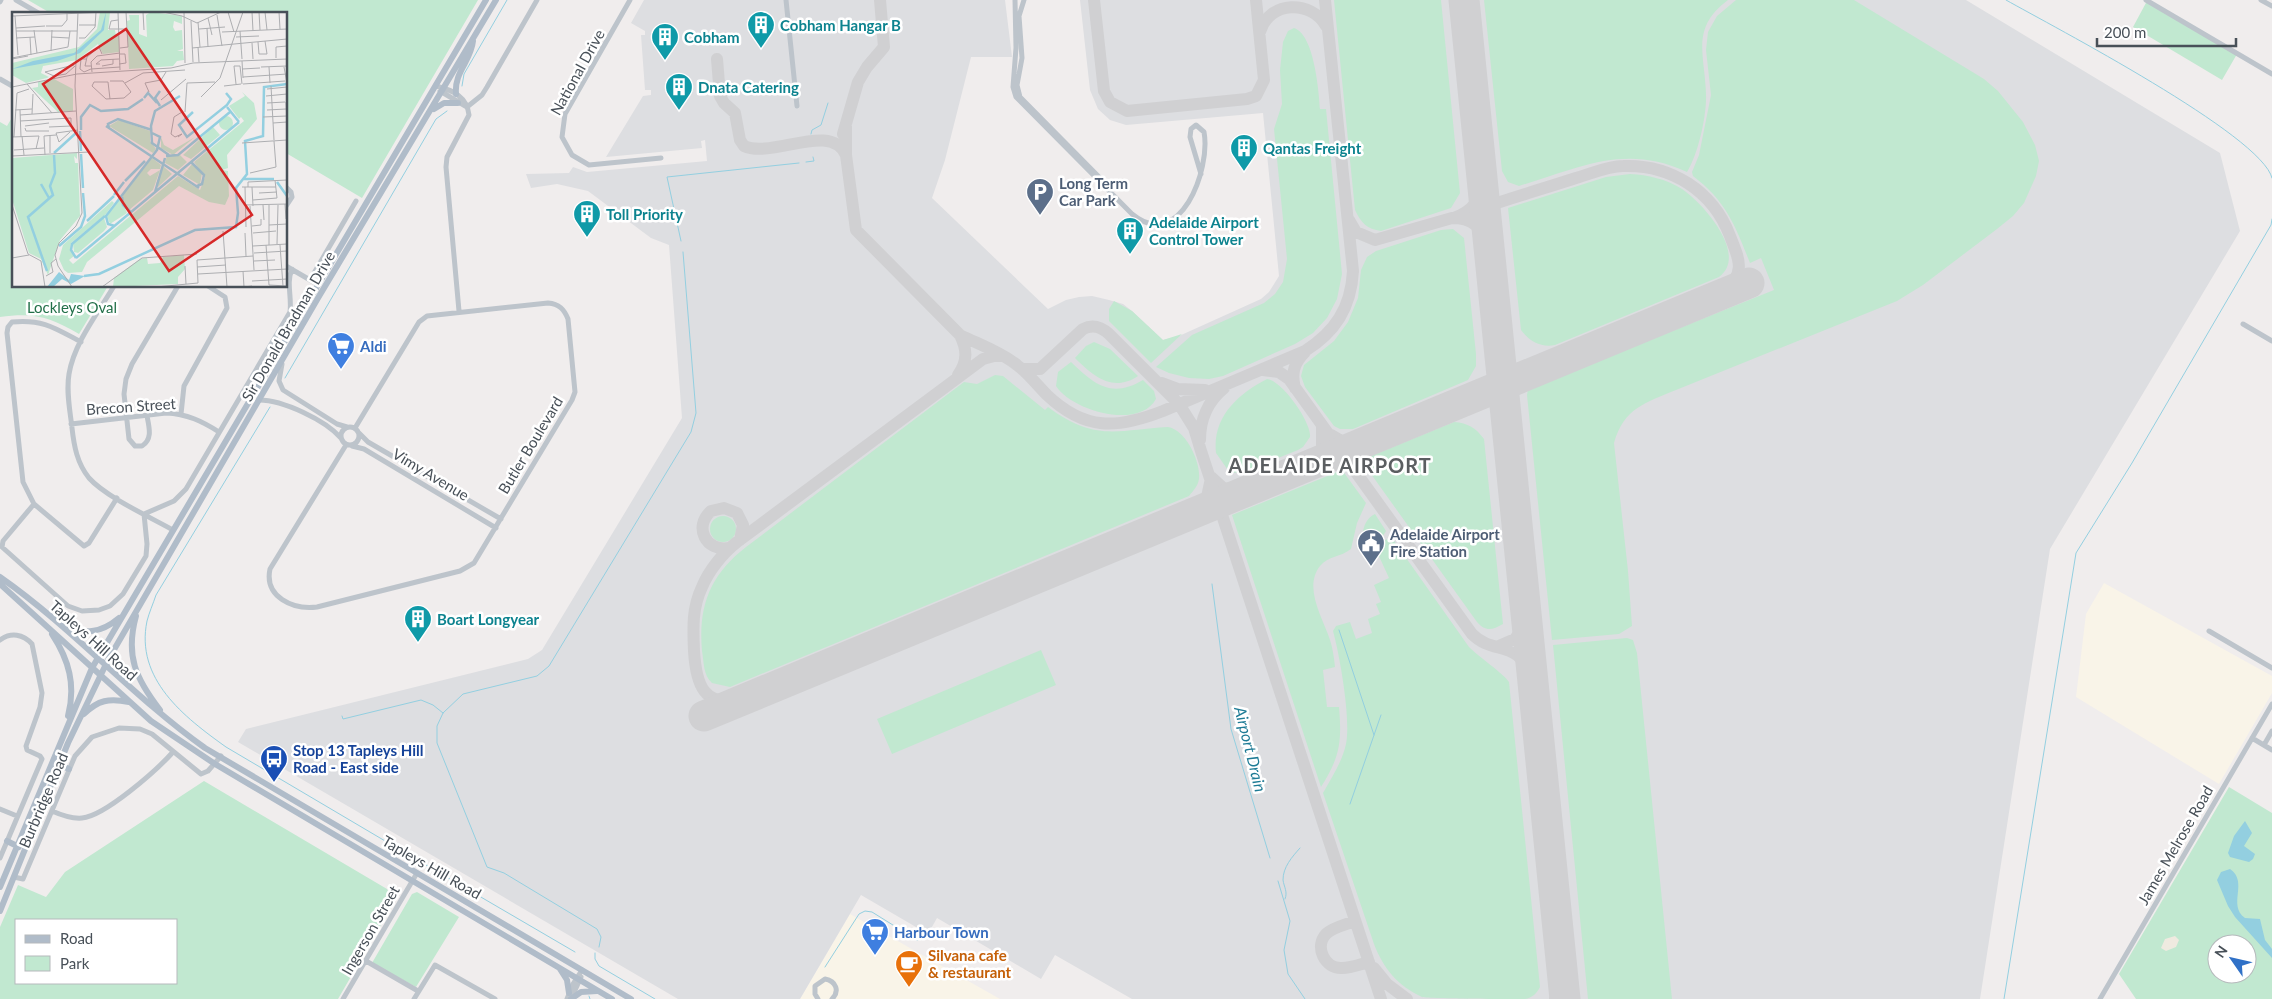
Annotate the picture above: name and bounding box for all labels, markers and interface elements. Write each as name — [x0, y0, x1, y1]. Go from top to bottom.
building icon: Cobham Hangar B — [746, 10, 776, 49]
inset map — [12, 12, 288, 288]
scale bar — [2097, 15, 2236, 47]
place label: Cobham Hangar B — [780, 16, 901, 34]
building icon: Cobham — [650, 22, 680, 61]
text: 200 m — [2104, 23, 2146, 41]
street label: National Drive — [546, 26, 608, 118]
place label: Cobham — [684, 28, 740, 46]
building icon: Dnata Catering — [664, 72, 694, 111]
place label: Dnata Catering — [698, 78, 799, 96]
building icon: Qantas Freight — [1229, 133, 1259, 172]
place label: Qantas Freight — [1263, 139, 1362, 157]
place label: Long Term Car Park — [1059, 174, 1128, 209]
parking icon: Long Term Car Park — [1025, 177, 1055, 216]
building icon: Toll Priority — [572, 199, 602, 238]
place label: Toll Priority — [606, 205, 683, 223]
place label: Adelaide Airport Control Tower — [1148, 213, 1259, 248]
building icon: Adelaide Airport Control Tower — [1115, 216, 1145, 255]
street label: Sir Donald Bradman Drive — [238, 248, 338, 404]
park label: Lockleys Oval — [27, 298, 117, 316]
supermarket icon: Aldi — [326, 331, 356, 370]
place label: Aldi — [359, 337, 387, 355]
street label: Butler Boulevard — [494, 393, 566, 497]
street label: Brecon Street — [86, 394, 177, 418]
street label: Vimy Avenue — [389, 444, 473, 504]
district label: ADELAIDE AIRPORT — [1227, 453, 1432, 477]
place label: Adelaide Airport Fire Station — [1389, 525, 1500, 560]
public building icon: Adelaide Airport Fire Station — [1356, 528, 1386, 567]
street label: Tapleys Hill Road — [47, 596, 141, 684]
building icon: Boart Longyear — [403, 604, 433, 643]
place label: Boart Longyear — [437, 610, 540, 628]
water label: Airport Drain — [1231, 703, 1271, 794]
place label: Stop 13 Tapleys Hill Road - East side — [293, 741, 424, 776]
bus stop icon: Stop 13 Tapleys Hill Road - East side — [259, 744, 289, 783]
street label: Burbridge Road — [15, 750, 71, 850]
street label: James Melrose Road — [2134, 782, 2216, 908]
street label: Tapleys Hill Road — [379, 831, 485, 903]
street label: Ingerson Street — [337, 882, 403, 978]
supermarket icon: Harbour Town — [860, 917, 890, 956]
legend — [15, 919, 178, 984]
place label: Harbour Town — [894, 923, 989, 941]
text: Road — [60, 929, 93, 947]
north arrow — [2207, 934, 2257, 984]
text: N — [2211, 942, 2231, 961]
place label: Silvana cafe & restaurant — [928, 946, 1012, 981]
cafe icon: Silvana cafe & restaurant — [894, 949, 924, 988]
text: Park — [60, 954, 90, 972]

